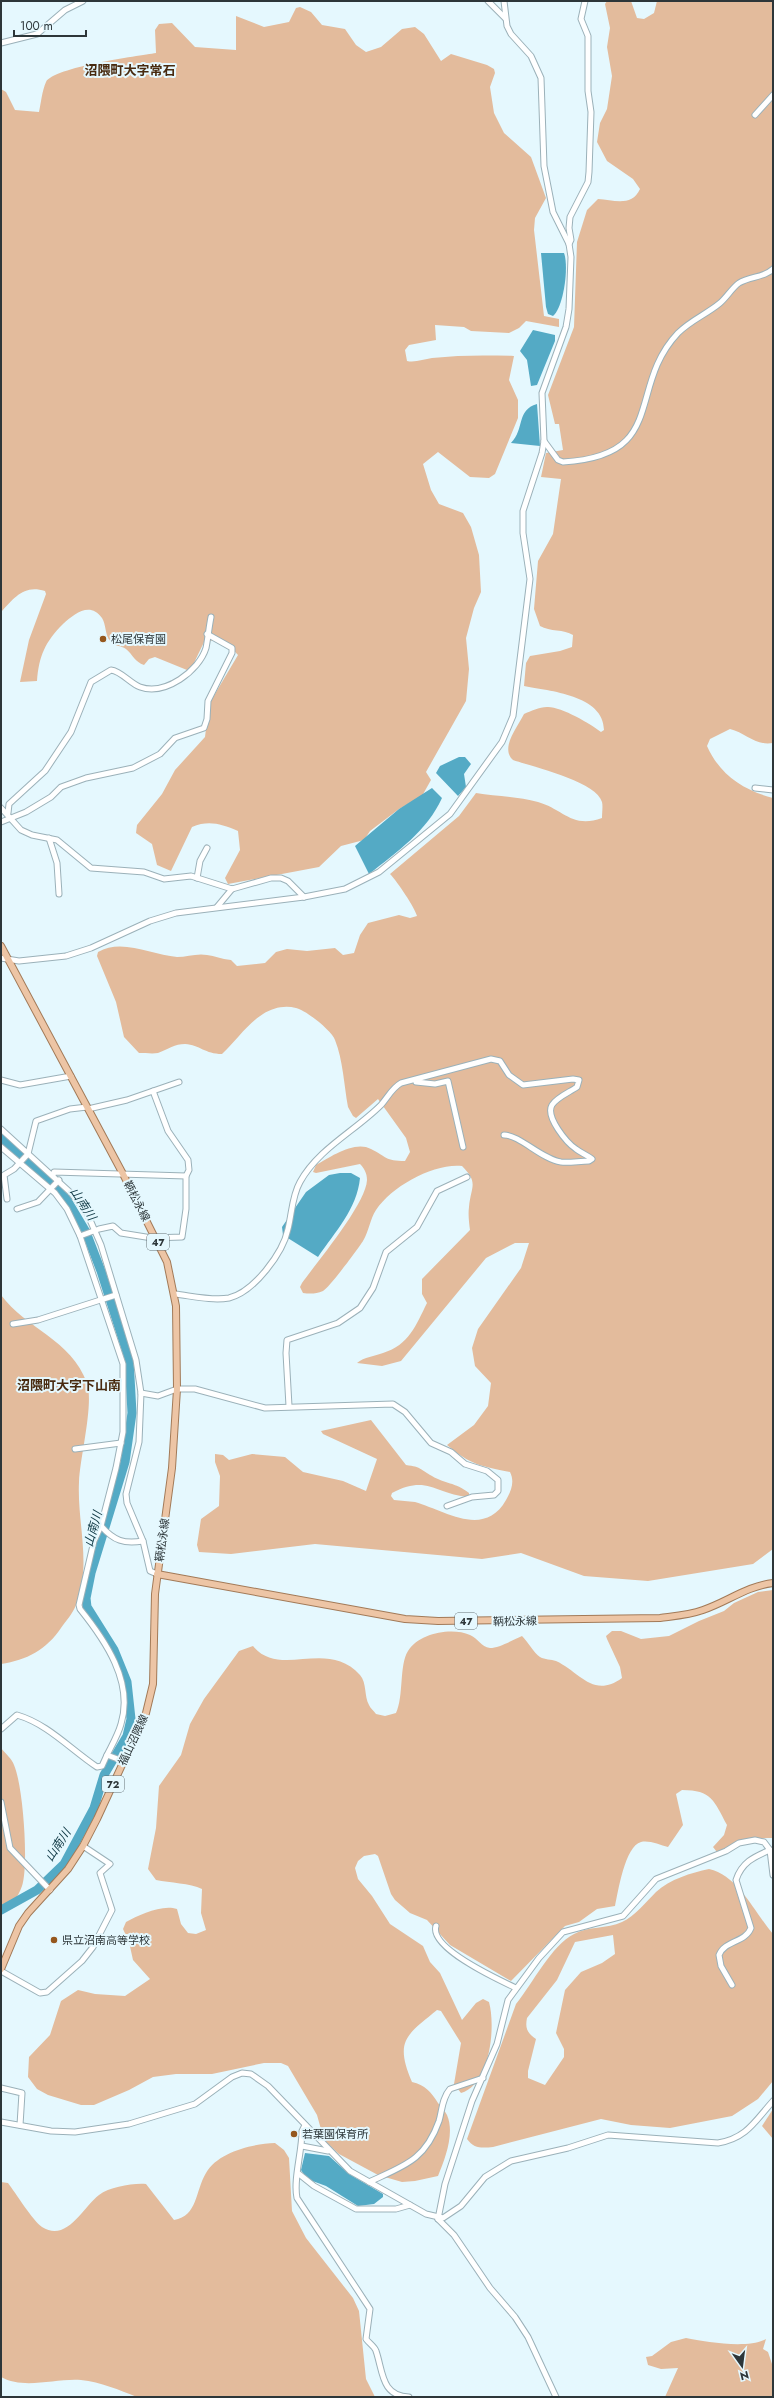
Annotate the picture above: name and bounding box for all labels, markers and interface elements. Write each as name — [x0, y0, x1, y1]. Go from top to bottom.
scale bar — [14, 12, 86, 38]
text: 100 m — [20, 17, 53, 35]
district label: 沼隈町大字常石 — [84, 61, 176, 80]
place label: 松尾保育園 — [111, 631, 166, 647]
marker: 松尾保育園 — [98, 634, 108, 644]
street label: 鞆松永線 — [120, 1178, 154, 1224]
water label: 山南川 — [66, 1184, 101, 1226]
road number: 47 — [147, 1234, 169, 1250]
district label: 沼隈町大字下山南 — [17, 1376, 121, 1395]
water label: 山南川 — [79, 1507, 107, 1549]
street label: 鞆松永線 — [151, 1517, 173, 1563]
road number: 47 — [455, 1613, 477, 1629]
street label: 鞆松永線 — [493, 1613, 537, 1629]
street label: 福山沼隈線 — [114, 1712, 152, 1768]
road number: 72 — [102, 1776, 124, 1792]
water label: 山南川 — [41, 1823, 76, 1865]
place label: 県立沼南高等学校 — [62, 1932, 150, 1948]
marker: 県立沼南高等学校 — [49, 1935, 59, 1945]
place label: 若葉園保育所 — [302, 2126, 369, 2142]
marker: 若葉園保育所 — [289, 2129, 299, 2139]
north arrow — [722, 2346, 762, 2386]
text: N — [738, 2367, 751, 2385]

